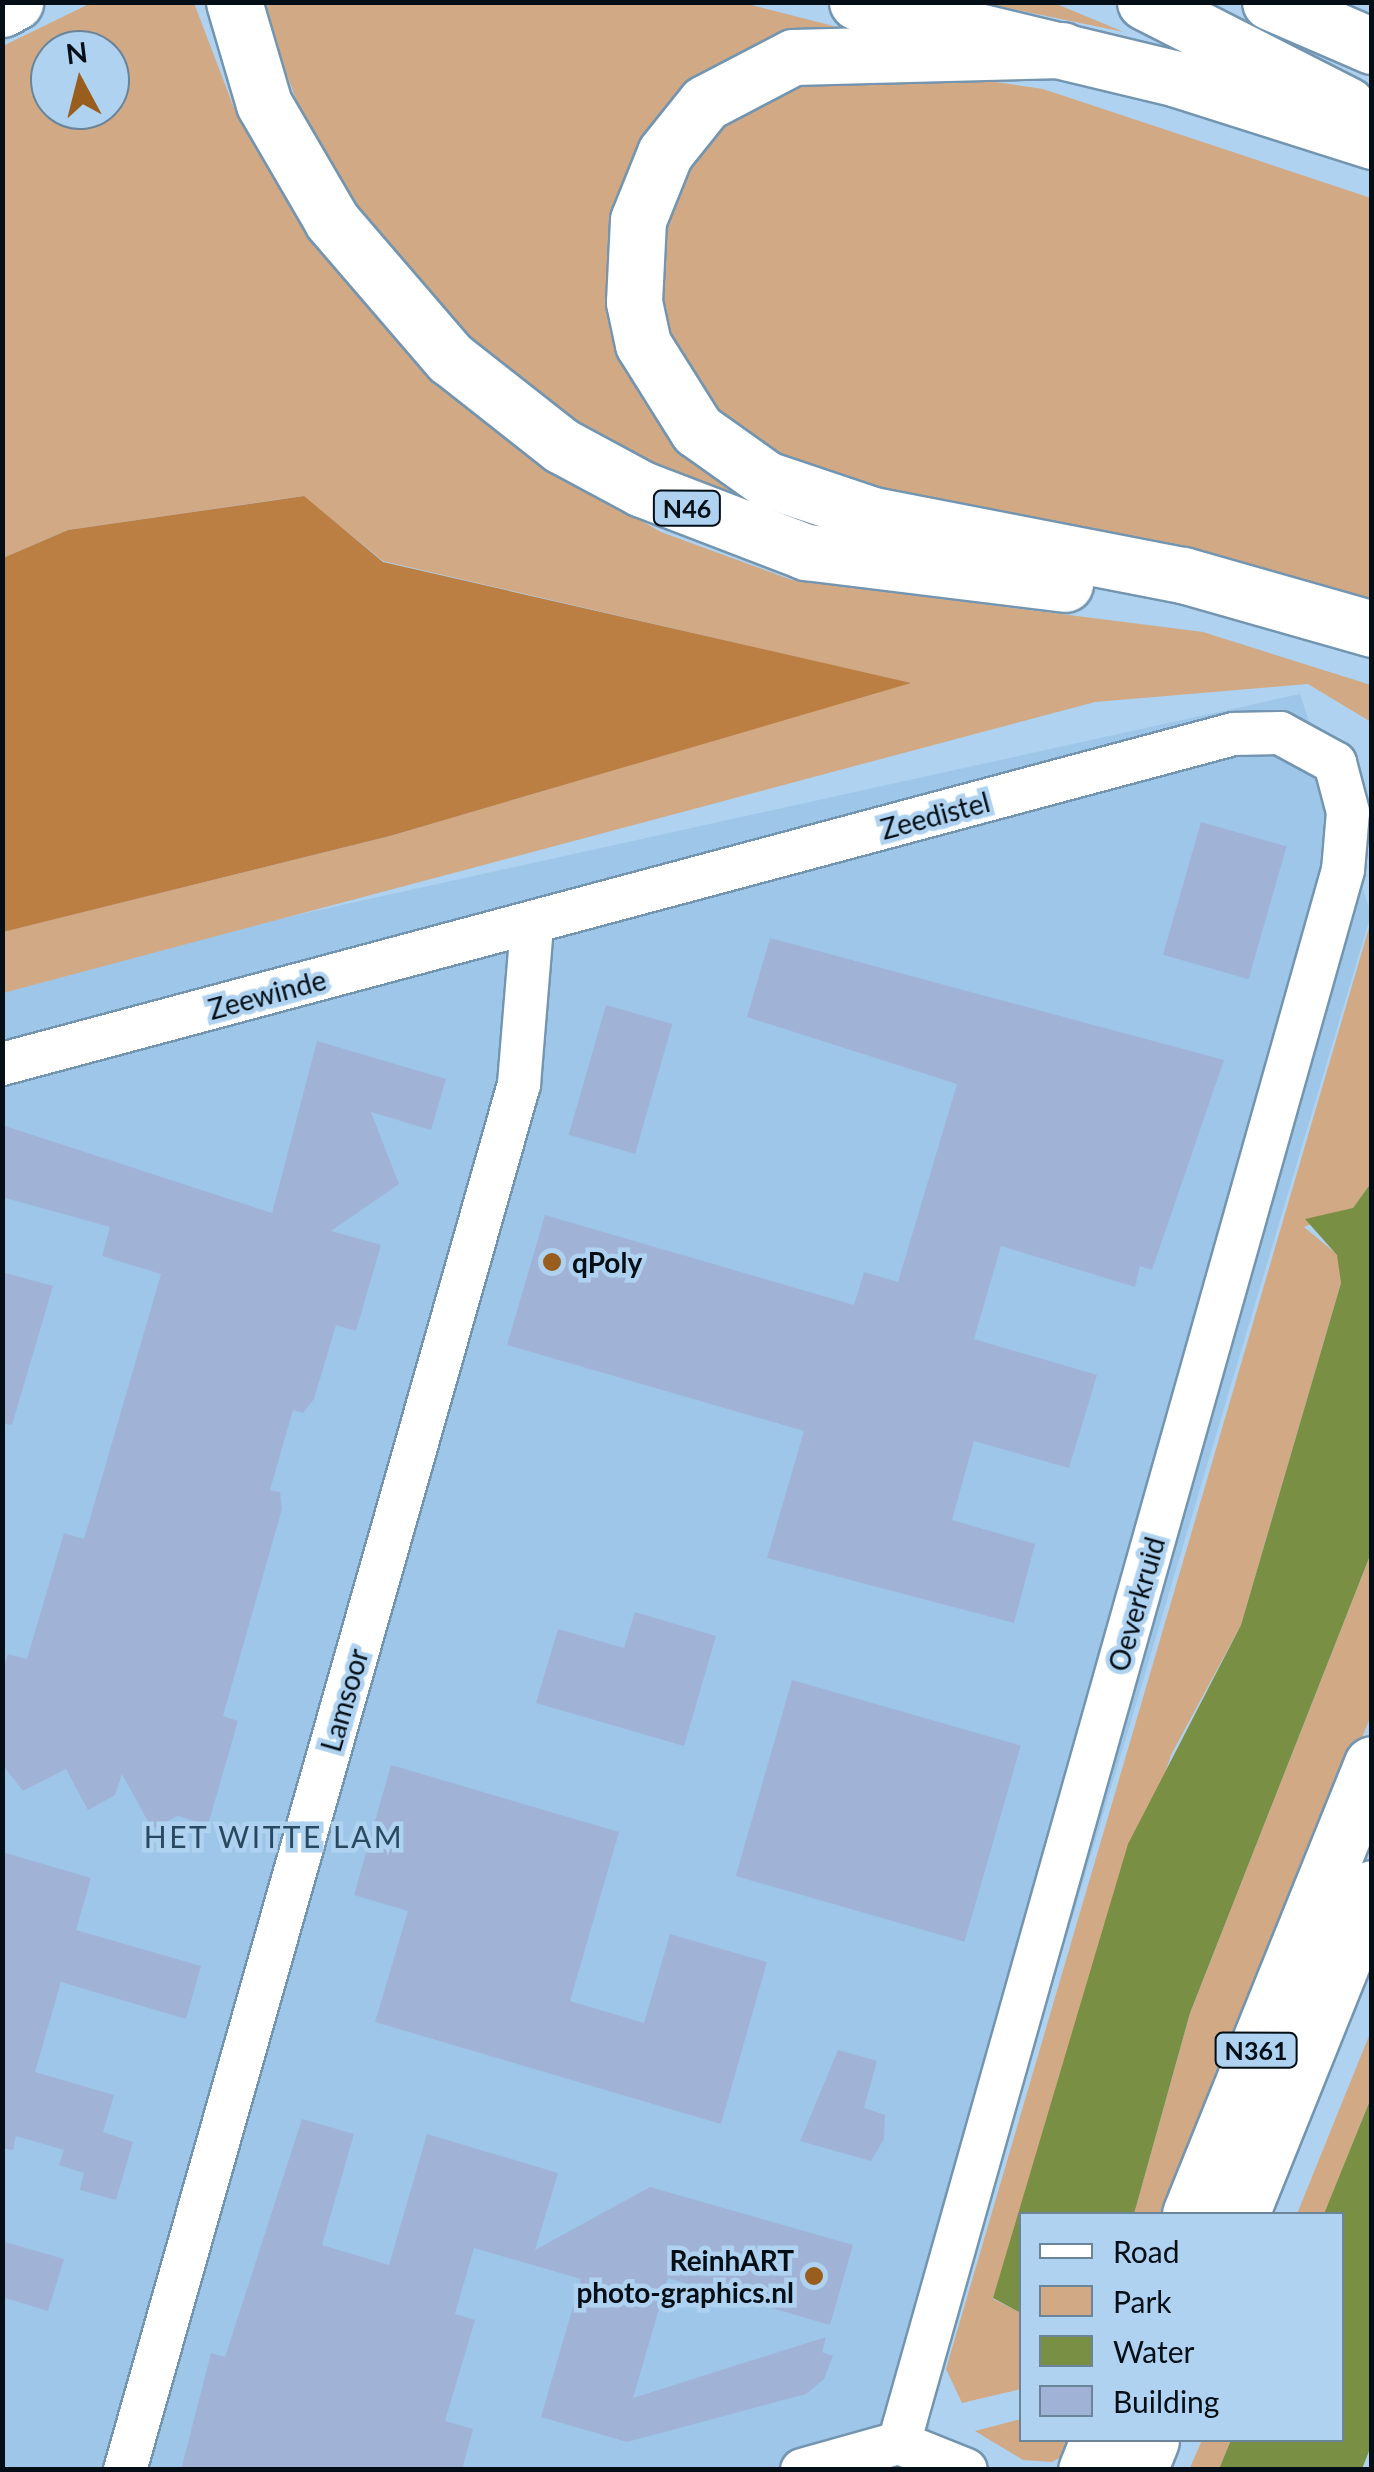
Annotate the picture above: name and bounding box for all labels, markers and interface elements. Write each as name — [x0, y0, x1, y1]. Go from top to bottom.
north arrow — [30, 30, 130, 130]
text: N — [64, 34, 89, 70]
road number: N46 — [652, 488, 722, 528]
street label: Zeedistel — [877, 784, 993, 846]
street label: Zeewinde — [204, 962, 330, 1026]
place label: qPoly — [572, 1245, 642, 1279]
marker: qPoly — [541, 1251, 563, 1273]
street label: Oeverkruid — [1101, 1533, 1171, 1675]
street label: Lamsoor — [313, 1645, 375, 1755]
district label: HET WITTE LAM — [143, 1818, 405, 1854]
road number: N361 — [1214, 2030, 1298, 2070]
legend — [1019, 2212, 1344, 2442]
text: Road — [1113, 2233, 1180, 2269]
place label: ReinhART photo-graphics.nl — [576, 2243, 794, 2309]
marker: ReinhART photo-graphics.nl — [803, 2265, 825, 2287]
text: Park — [1113, 2283, 1172, 2319]
text: Water — [1113, 2333, 1195, 2369]
text: Building — [1113, 2383, 1219, 2419]

